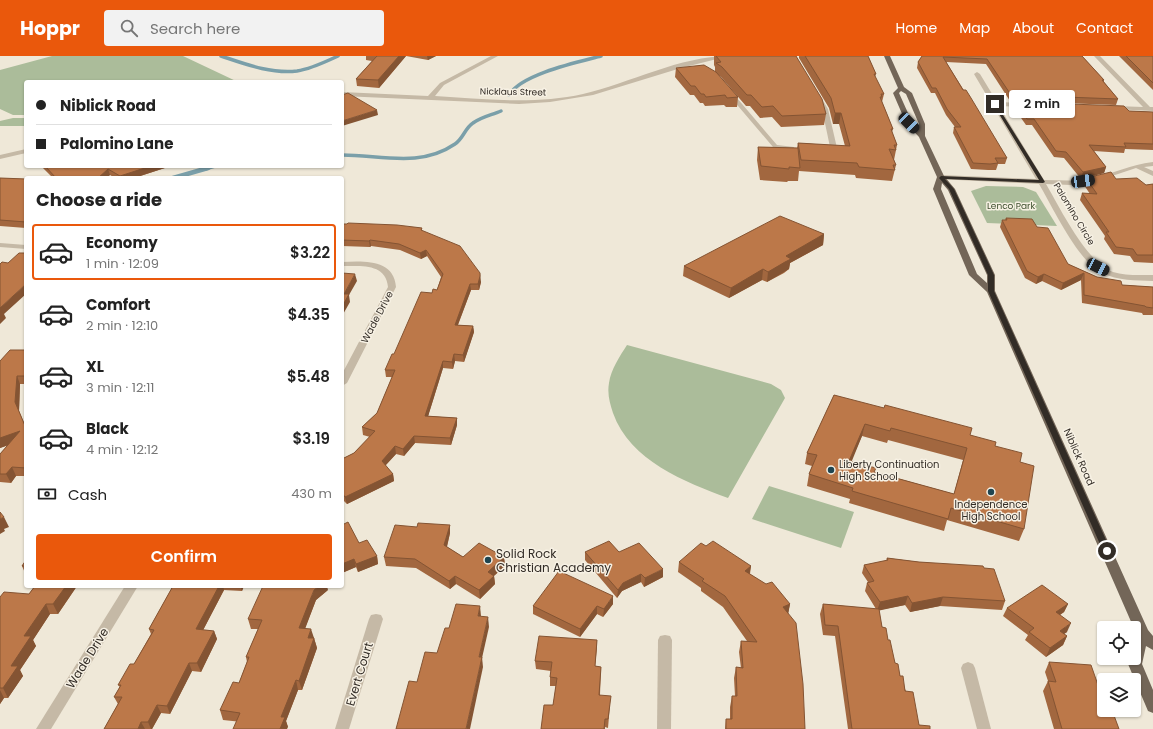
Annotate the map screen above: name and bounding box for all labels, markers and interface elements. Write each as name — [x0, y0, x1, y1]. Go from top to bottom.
search box — [104, 10, 384, 46]
text: Hoppr — [20, 15, 80, 42]
icon: search — [118, 17, 140, 39]
text: Search here — [150, 18, 240, 39]
text: Home — [895, 18, 937, 38]
text: Map — [959, 18, 990, 38]
text: About — [1012, 18, 1054, 38]
text: Contact — [1076, 18, 1133, 38]
street label: Nicklaus Street — [480, 85, 546, 99]
callout: 2 min — [1009, 90, 1075, 118]
text: 2 min — [1024, 94, 1060, 113]
text: Niblick Road — [60, 95, 156, 116]
route end — [986, 95, 1004, 113]
car — [896, 110, 922, 136]
text: Palomino Lane — [60, 133, 173, 154]
car — [1070, 173, 1096, 189]
street label: Palomino Circle — [1051, 181, 1098, 248]
text: Choose a ride — [36, 187, 162, 212]
park label: Lenco Park — [987, 200, 1035, 212]
text: Economy — [86, 232, 158, 253]
icon: car — [38, 234, 74, 270]
text: $3.22 — [290, 242, 330, 263]
text: 1 min · 12:09 — [86, 254, 159, 273]
car — [1085, 256, 1111, 278]
street label: Wade Drive — [357, 288, 397, 346]
text: Comfort — [86, 294, 150, 315]
icon: car — [38, 296, 74, 332]
text: $4.35 — [288, 304, 330, 325]
text: 2 min · 12:10 — [86, 316, 158, 335]
text: XL — [86, 356, 104, 377]
icon: car — [38, 358, 74, 394]
text: $5.48 — [287, 366, 330, 387]
text: 3 min · 12:11 — [86, 378, 154, 397]
text: Black — [86, 418, 129, 439]
icon: car — [38, 420, 74, 456]
street label: Niblick Road — [1060, 426, 1098, 488]
text: $3.19 — [292, 428, 330, 449]
text: 4 min · 12:12 — [86, 440, 158, 459]
place label: Liberty Continuation High School — [839, 457, 940, 484]
marker: Liberty Continuation High School — [826, 465, 836, 475]
icon: cash — [36, 483, 58, 505]
text: Cash — [68, 484, 107, 505]
text: 430 m — [291, 484, 332, 503]
marker: Independence High School — [986, 487, 996, 497]
place label: Independence High School — [955, 497, 1027, 524]
button: Confirm — [36, 534, 332, 580]
route start — [1098, 542, 1116, 560]
place label: Solid Rock Christian Academy — [496, 545, 611, 576]
marker: Solid Rock Christian Academy — [483, 555, 493, 565]
map controls — [1097, 621, 1141, 717]
button: locate — [1097, 621, 1141, 665]
street label: Wade Drive — [62, 624, 112, 692]
street label: Evert Court — [341, 640, 377, 708]
button: layers — [1097, 673, 1141, 717]

